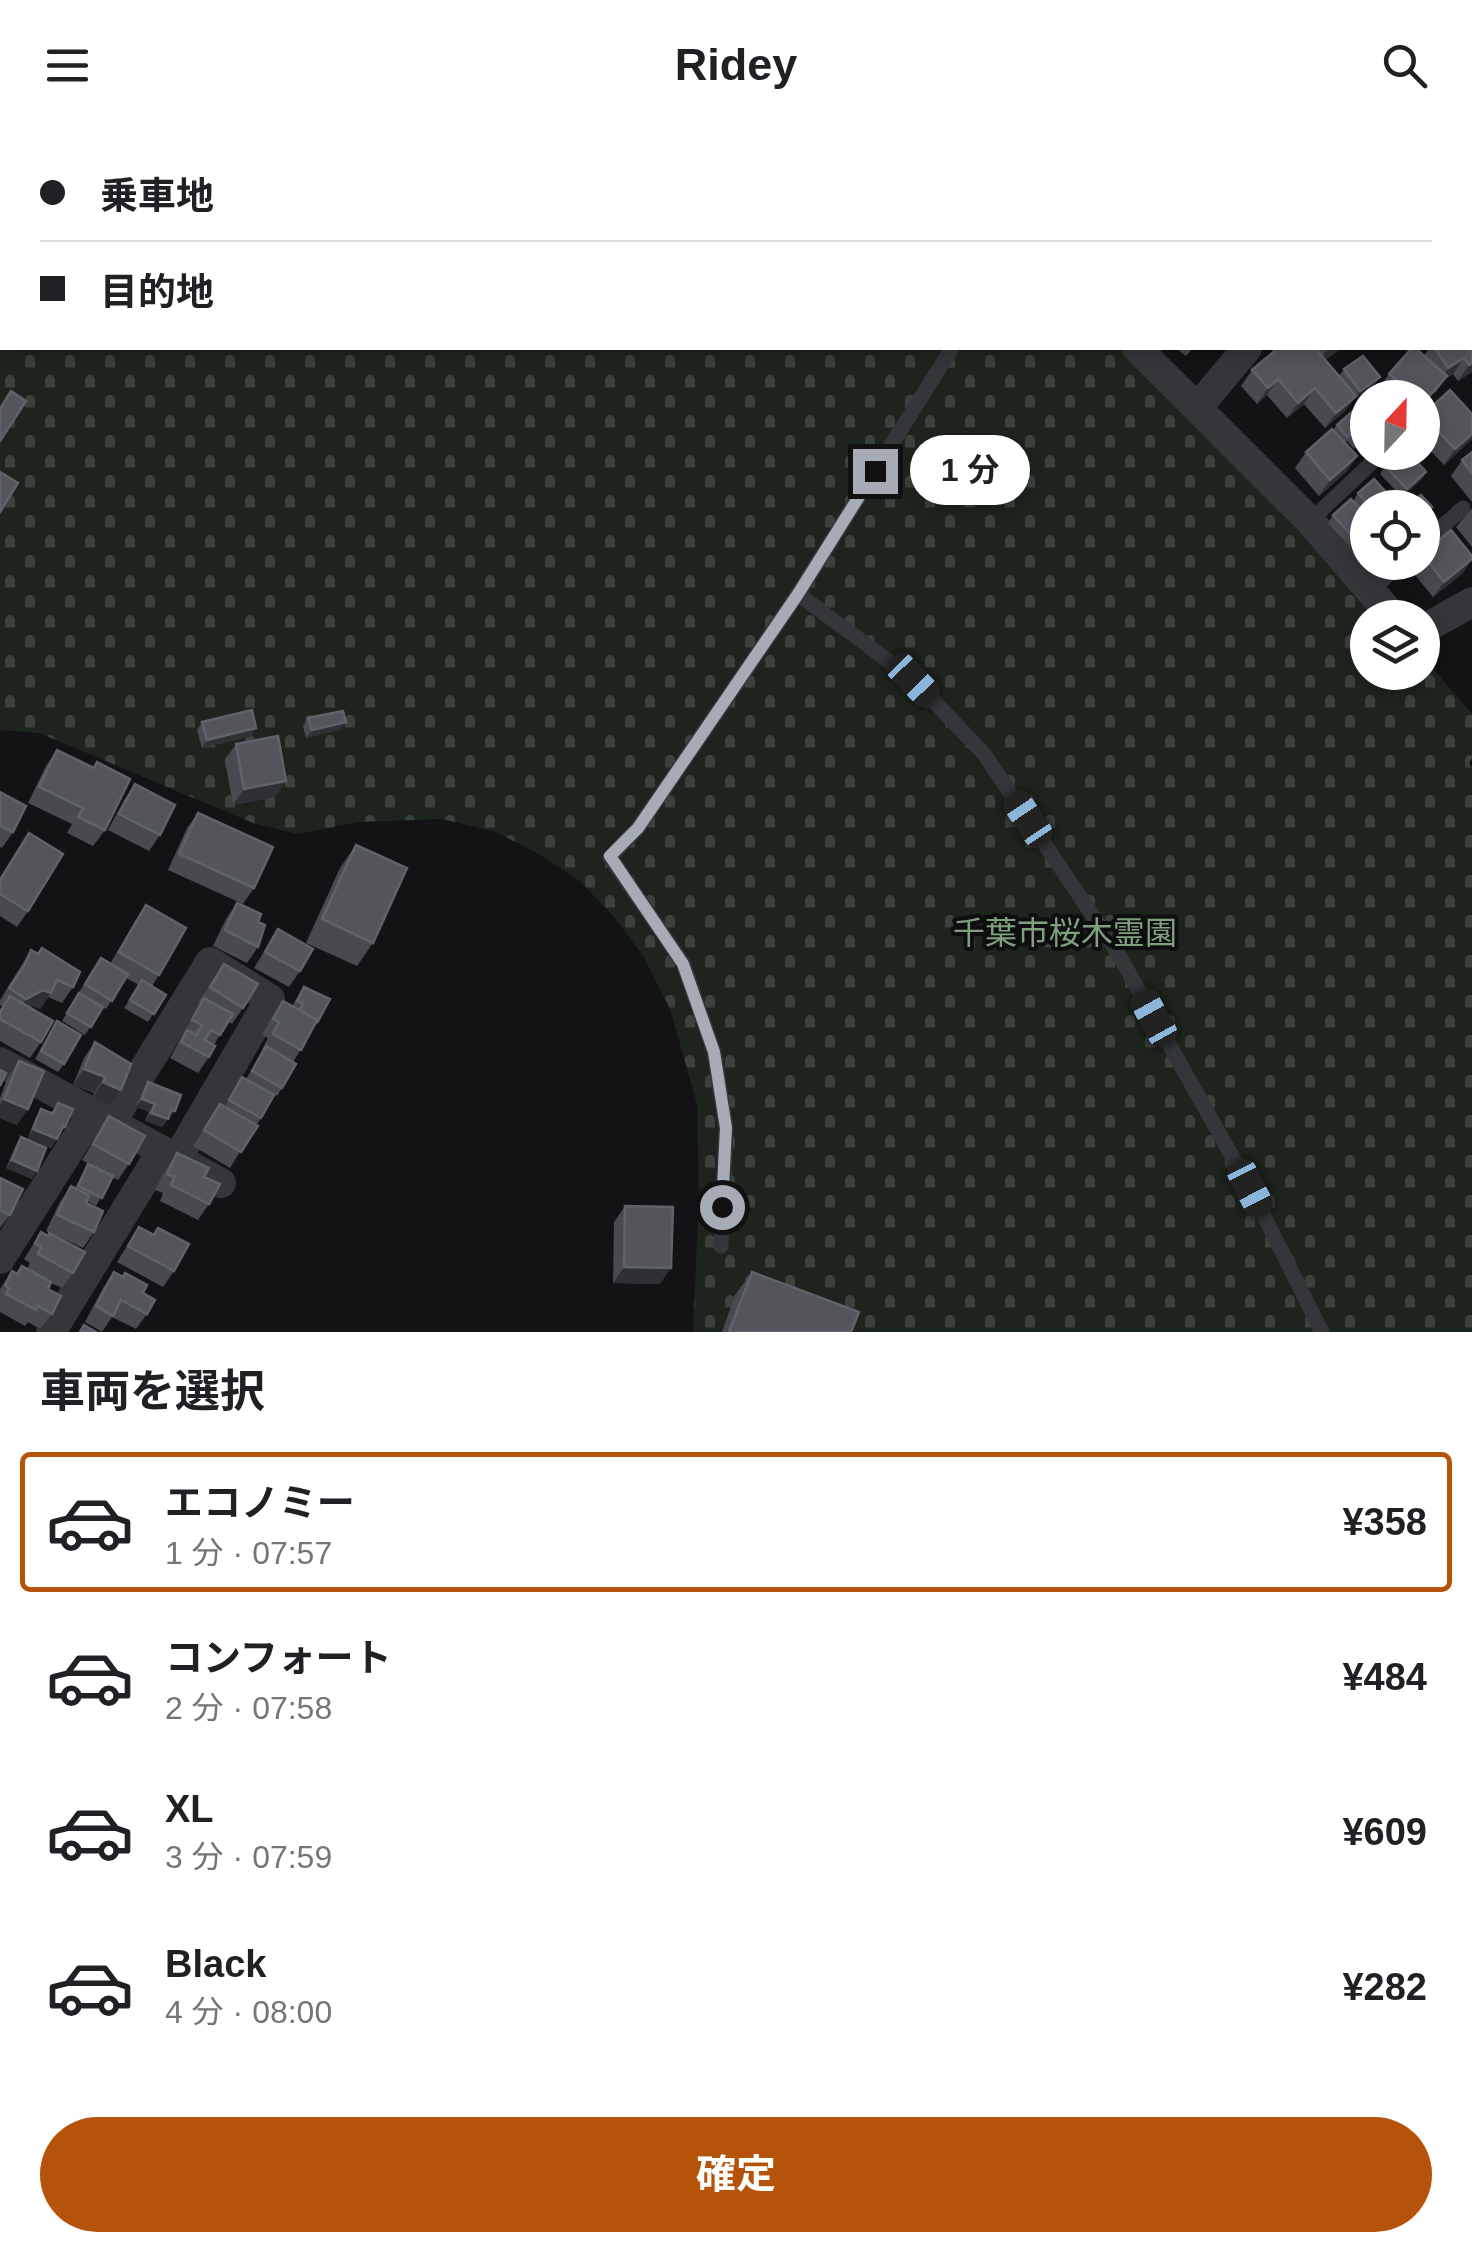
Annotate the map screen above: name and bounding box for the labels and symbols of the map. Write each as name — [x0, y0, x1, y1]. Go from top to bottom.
north arrow — [1350, 380, 1440, 470]
callout: 1 分 — [910, 436, 1030, 506]
route end — [853, 449, 898, 494]
car — [881, 648, 945, 712]
car — [999, 786, 1057, 852]
park label: 千葉市桜木霊園 — [953, 915, 1177, 951]
car — [1126, 984, 1182, 1052]
car — [1223, 1154, 1277, 1222]
route start — [700, 1185, 745, 1230]

